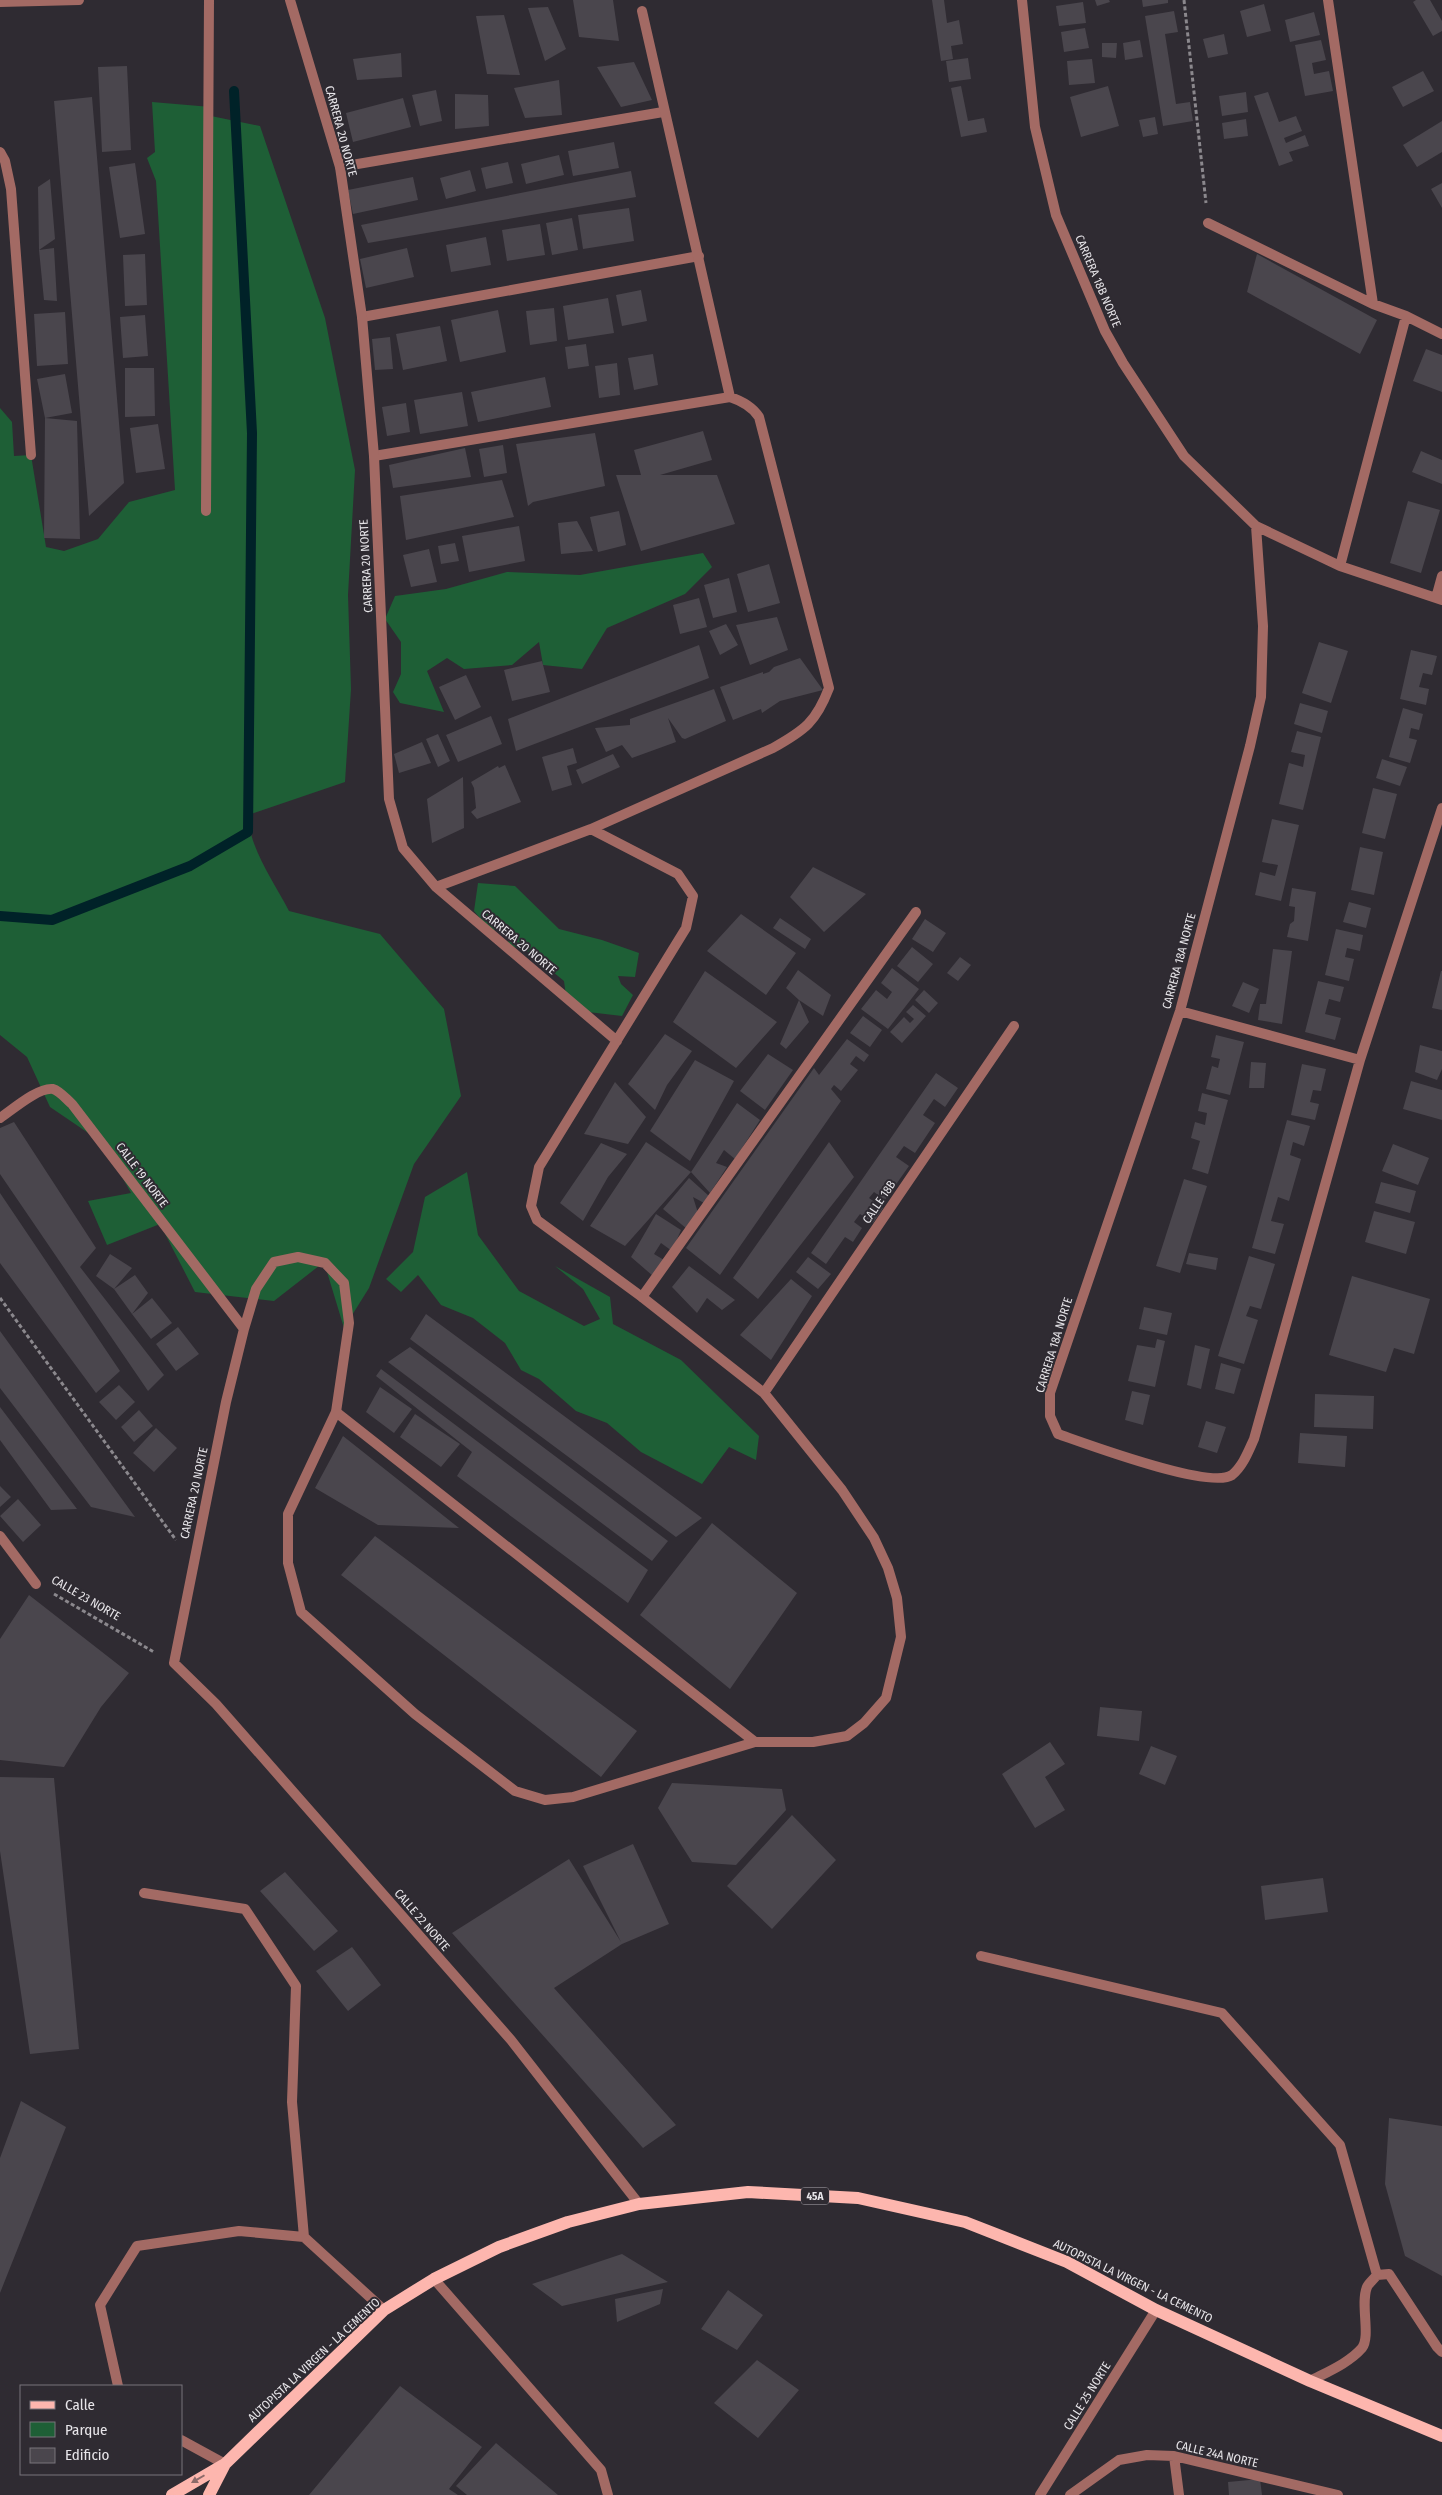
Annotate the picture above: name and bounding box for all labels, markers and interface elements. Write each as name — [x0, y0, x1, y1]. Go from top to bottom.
street label: CARRERA 20 NORTE — [322, 84, 360, 178]
street label: CARRERA 18B NORTE — [1072, 233, 1124, 330]
street label: CARRERA 20 NORTE — [357, 519, 375, 613]
street label: CARRERA 20 NORTE — [479, 907, 560, 978]
street label: CARRERA 18A NORTE — [1159, 911, 1199, 1011]
street label: CALLE 19 NORTE — [113, 1140, 171, 1210]
street label: CALLE 18B — [860, 1178, 899, 1226]
street label: CARRERA 18A NORTE — [1033, 1295, 1075, 1394]
street label: CARRERA 20 NORTE — [177, 1445, 211, 1540]
street label: CALLE 23 NORTE — [49, 1573, 123, 1624]
street label: CALLE 22 NORTE — [391, 1886, 453, 1954]
road number: 45A — [801, 2188, 829, 2204]
street label: AUTOPISTA LA VIRGEN - LA CEMENTO — [1051, 2236, 1215, 2326]
street label: AUTOPISTA LA VIRGEN - LA CEMENTO — [245, 2295, 383, 2425]
street label: CALLE 25 NORTE — [1061, 2359, 1114, 2433]
legend — [20, 2385, 182, 2475]
text: Calle — [65, 2396, 95, 2414]
text: Parque — [65, 2421, 108, 2439]
street label: CALLE 24A NORTE — [1175, 2438, 1260, 2470]
text: Edificio — [65, 2446, 110, 2464]
one-way arrow — [192, 2475, 205, 2484]

